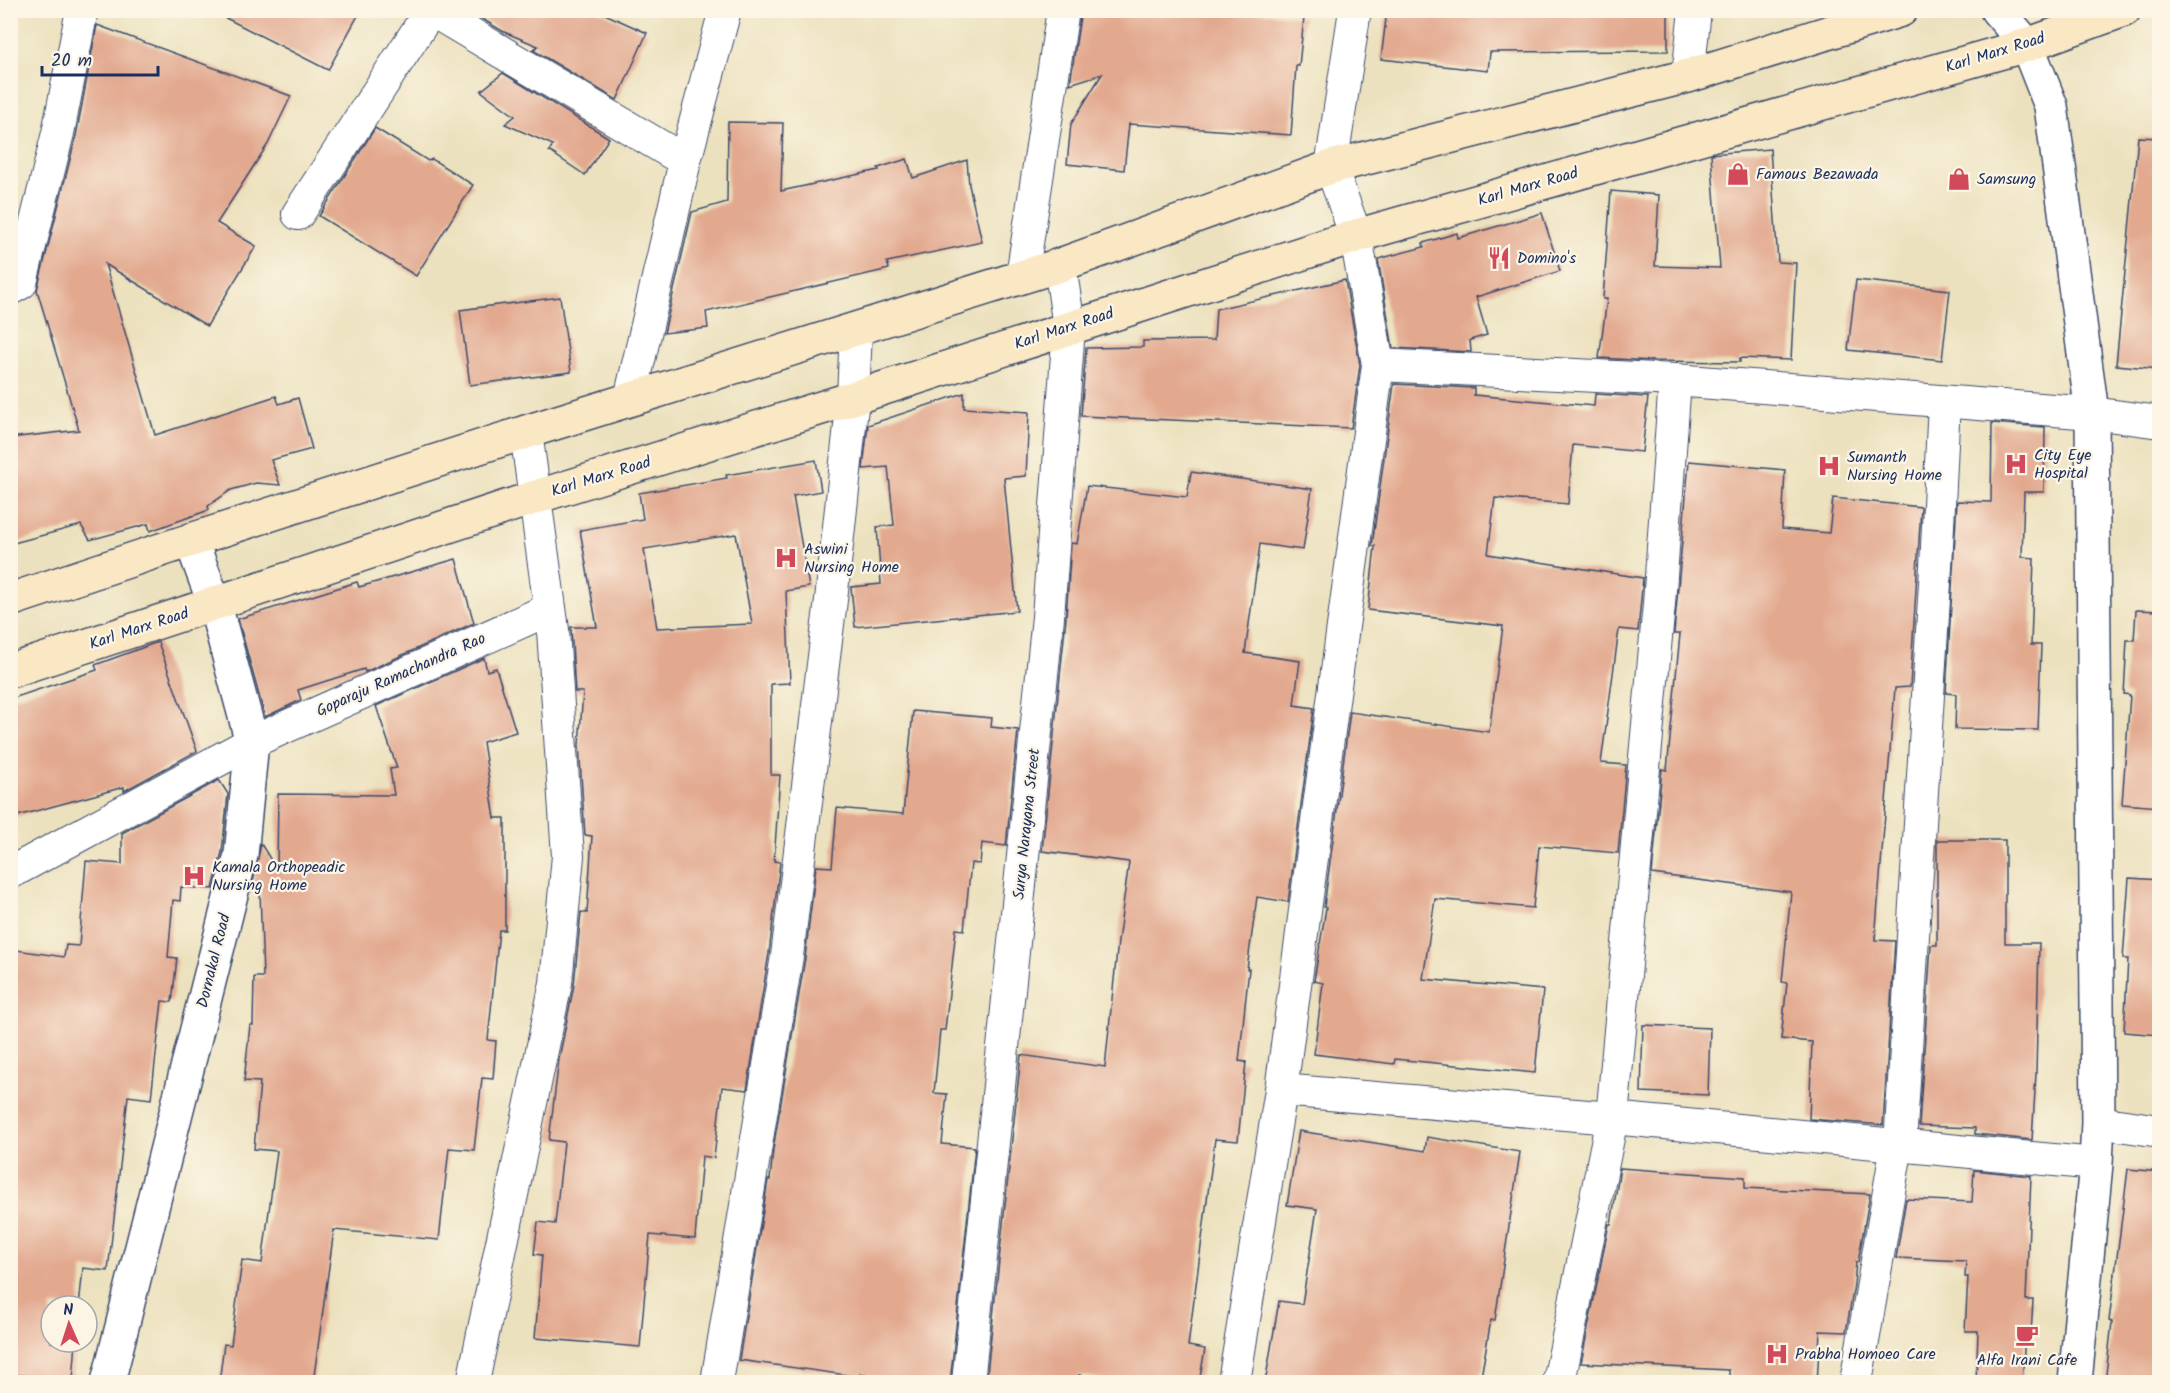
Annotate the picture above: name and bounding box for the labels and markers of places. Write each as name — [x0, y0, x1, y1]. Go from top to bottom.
shop icon: Famous Bezawada — [1725, 161, 1751, 187]
place label: Famous Bezawada — [1756, 162, 1878, 187]
shop icon: Samsung — [1946, 166, 1972, 192]
place label: Samsung — [1977, 167, 2036, 192]
restaurant icon: Domino's — [1486, 245, 1512, 271]
place label: Domino's — [1517, 246, 1576, 271]
place label: City Eye Hospital — [2034, 443, 2092, 486]
place label: Sumanth Nursing Home — [1847, 445, 1942, 488]
hospital icon: City Eye Hospital — [2003, 451, 2029, 477]
hospital icon: Sumanth Nursing Home — [1816, 453, 1842, 479]
place label: Aswini Nursing Home — [804, 537, 899, 580]
hospital icon: Aswini Nursing Home — [773, 545, 799, 571]
place label: Kamala Orthopeadic Nursing Home — [212, 855, 345, 898]
hospital icon: Kamala Orthopeadic Nursing Home — [181, 863, 207, 889]
cafe icon: Alfa Irani Cafe — [2014, 1322, 2040, 1348]
hospital icon: Prabha Homoeo Care — [1764, 1341, 1790, 1367]
place label: Prabha Homoeo Care — [1795, 1342, 1936, 1367]
place label: Alfa Irani Cafe — [1977, 1348, 2077, 1373]

